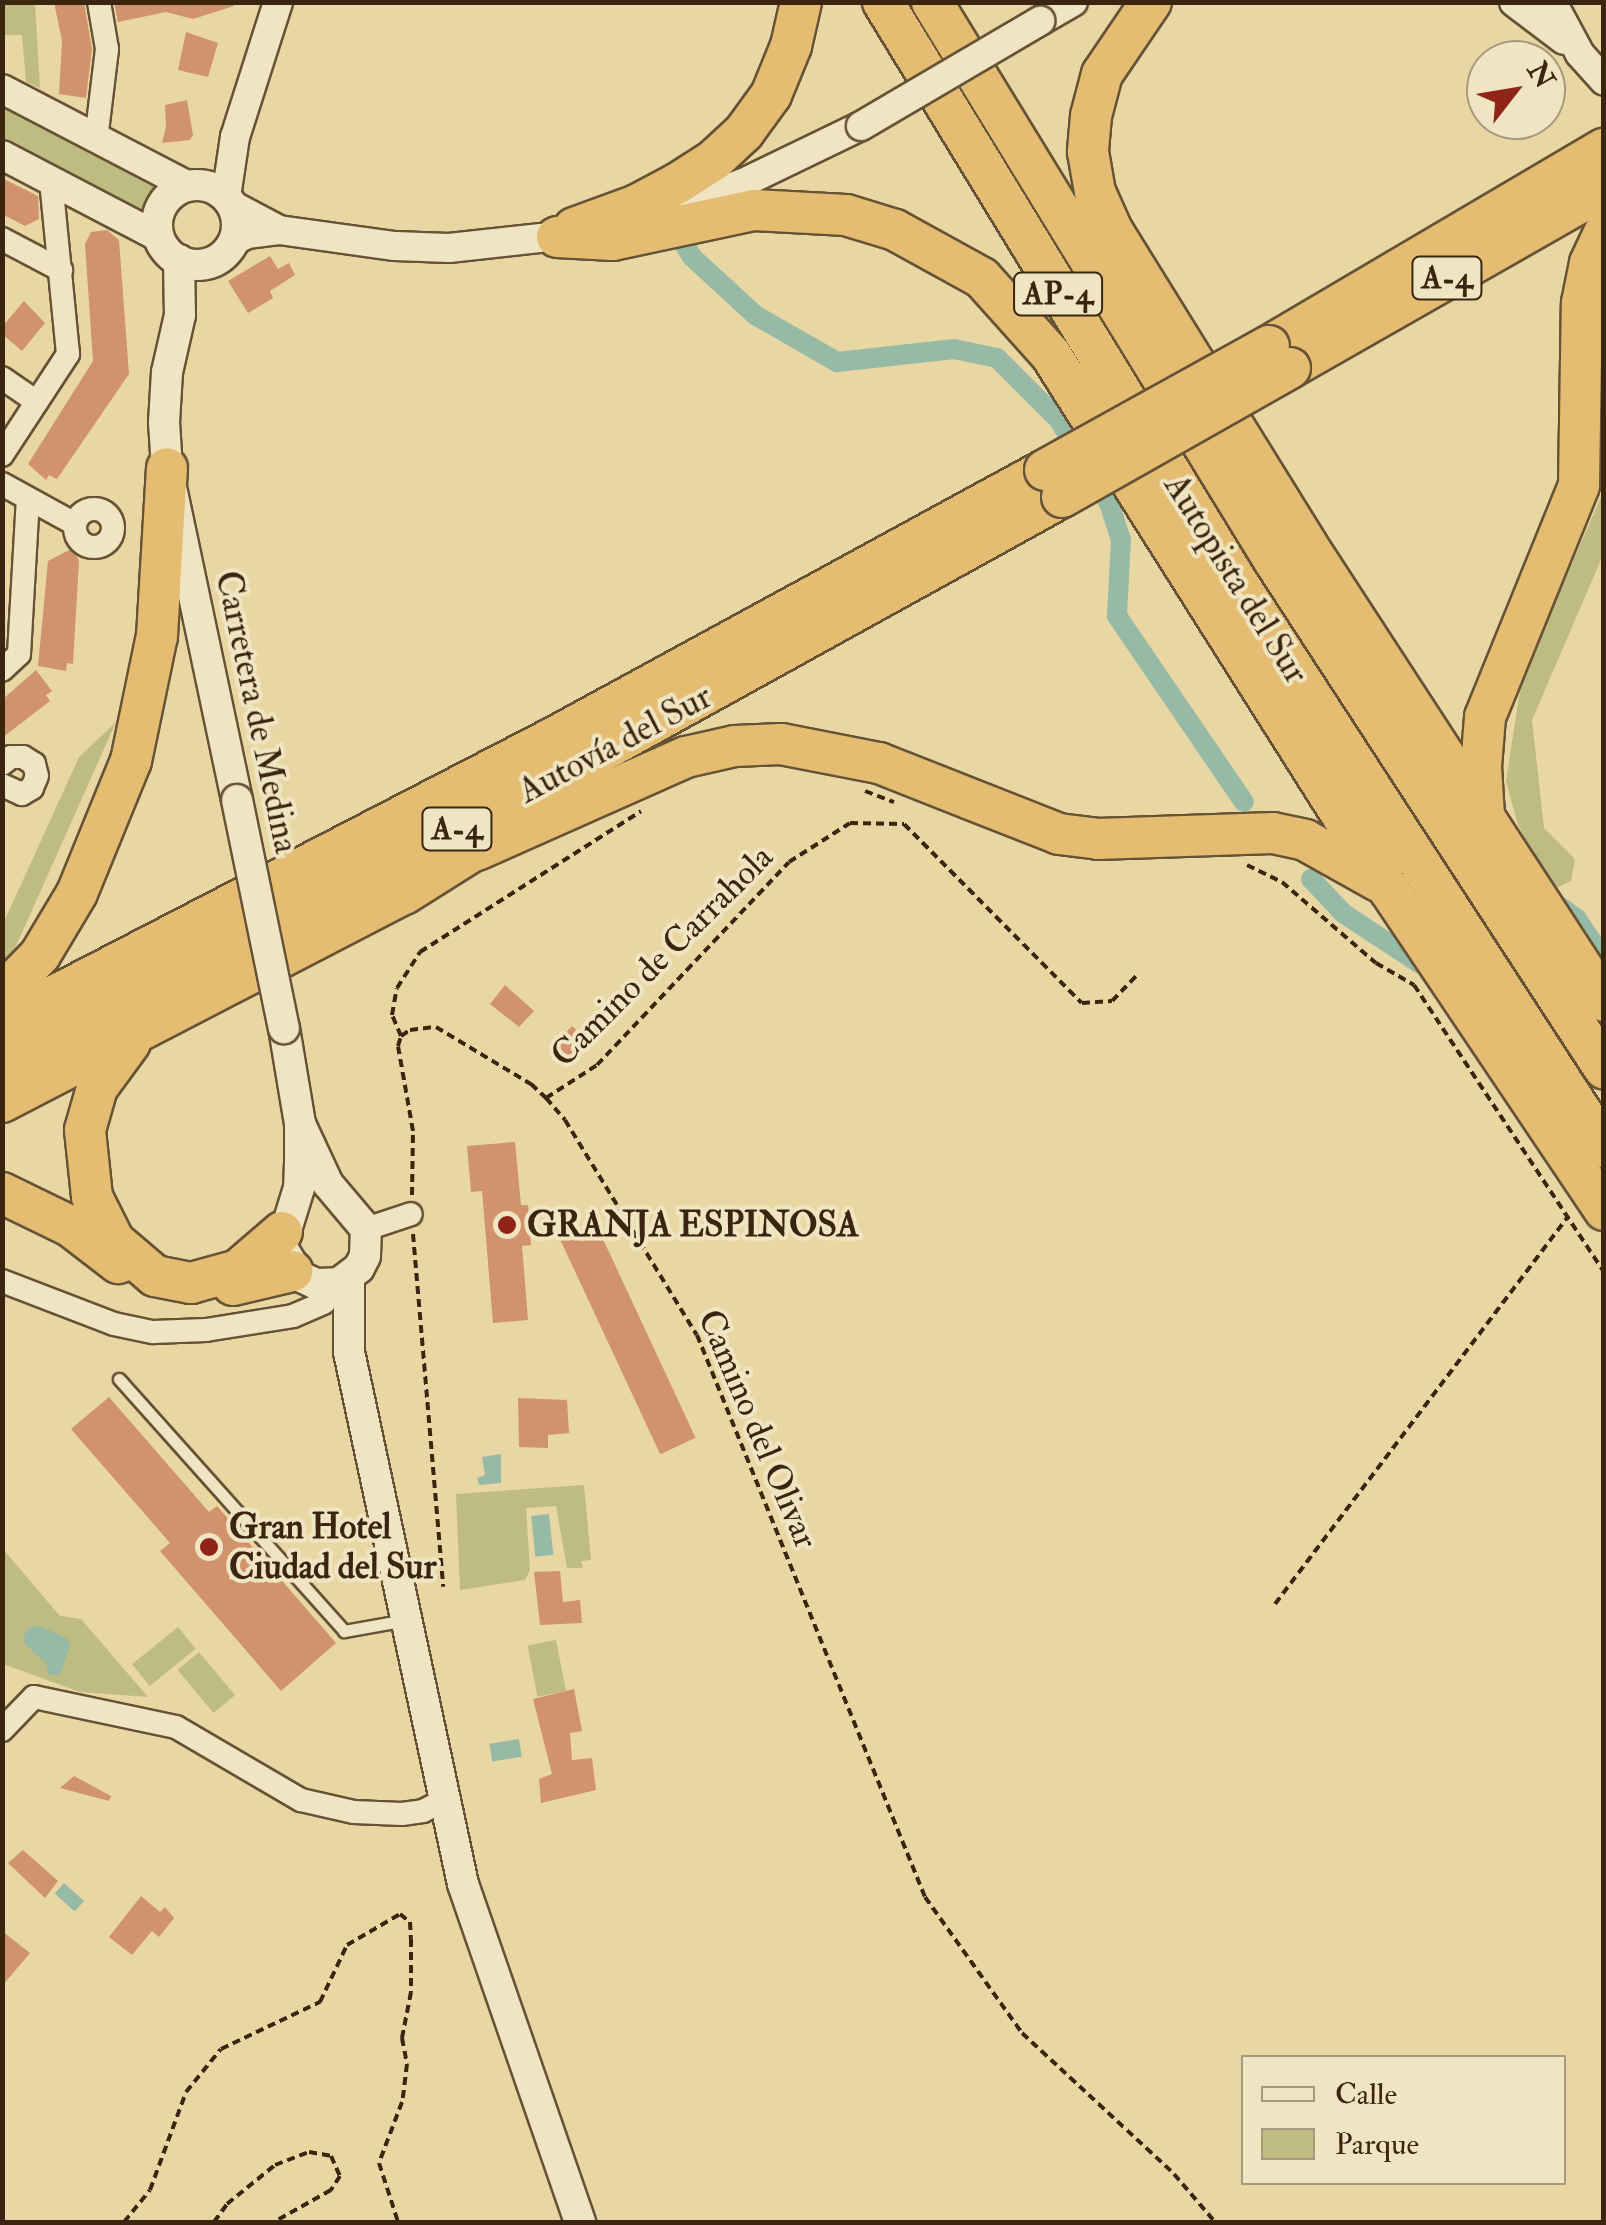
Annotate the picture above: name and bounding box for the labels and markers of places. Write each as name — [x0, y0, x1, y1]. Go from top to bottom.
place label: GRANJA ESPINOSA — [527, 1204, 859, 1246]
marker: GRANJA ESPINOSA — [496, 1214, 518, 1236]
place label: Gran Hotel Ciudad del Sur — [229, 1506, 437, 1588]
marker: Gran Hotel Ciudad del Sur — [198, 1536, 220, 1558]

